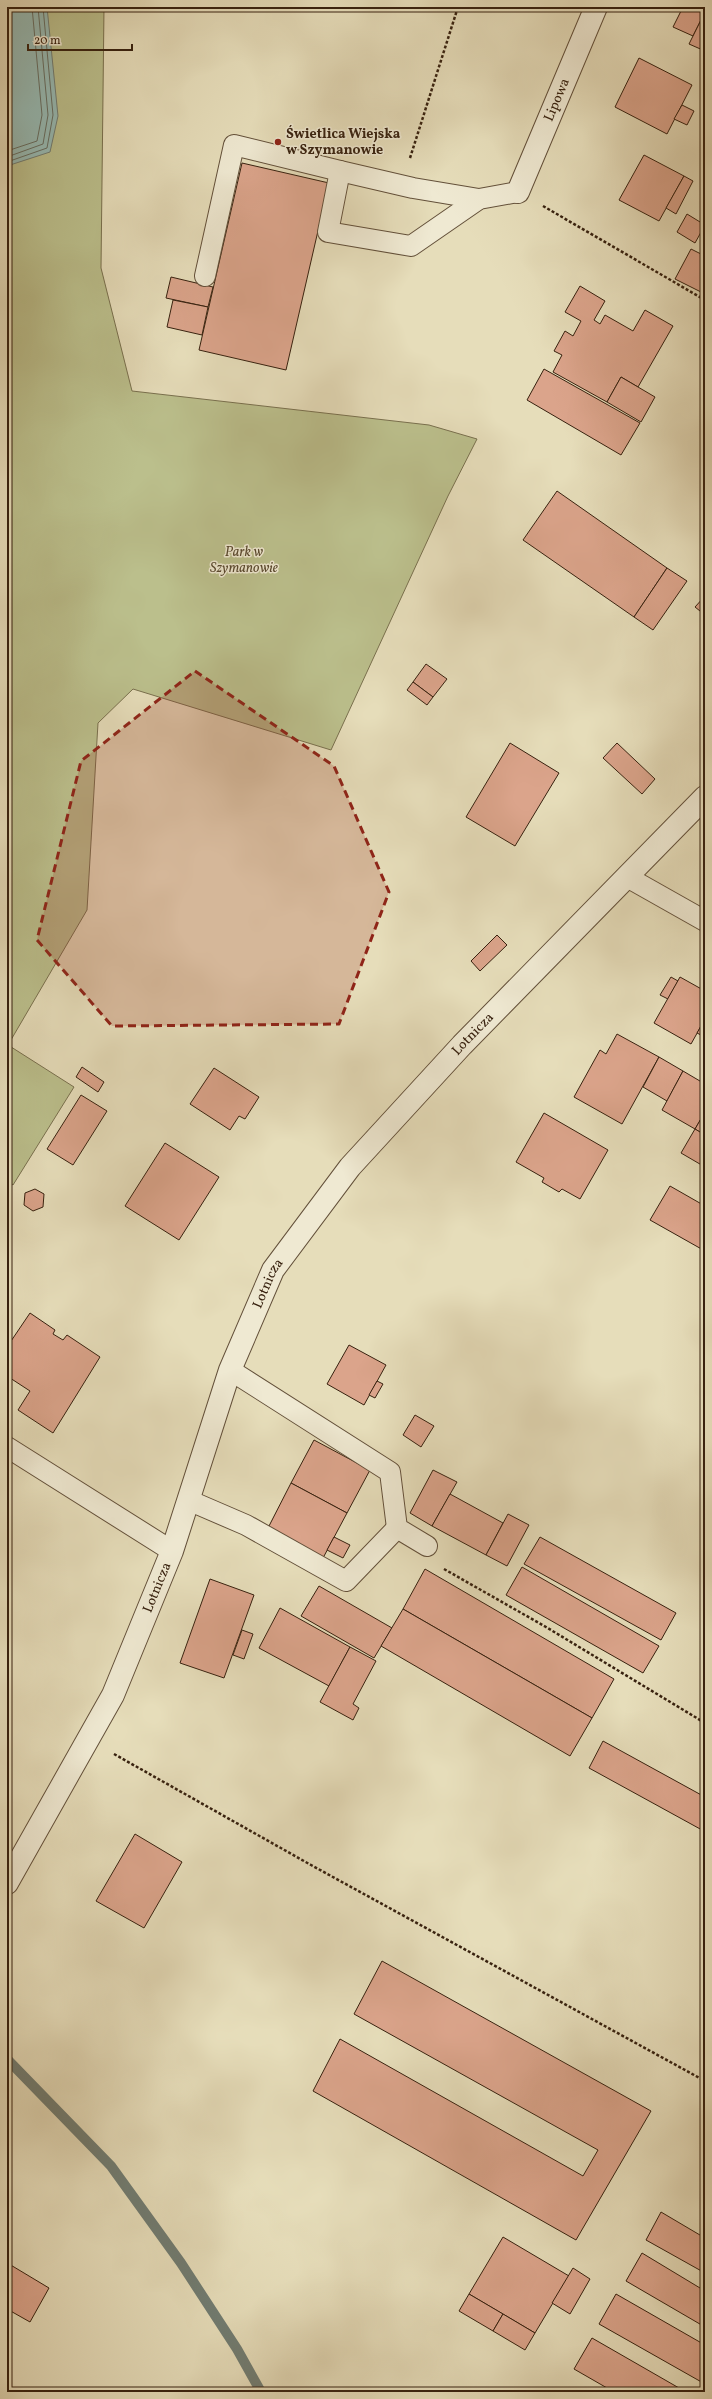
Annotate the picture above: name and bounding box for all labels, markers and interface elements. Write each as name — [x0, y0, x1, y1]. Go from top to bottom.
scale bar — [28, 26, 132, 52]
text: 20 m — [34, 33, 61, 49]
street label: Lipowa — [539, 75, 574, 124]
place label: Świetlica Wiejska w Szymanowie — [286, 125, 401, 160]
marker: Świetlica Wiejska w Szymanowie — [273, 137, 283, 147]
park label: Park w Szymanowie — [210, 543, 278, 578]
street label: Lotnicza — [447, 1008, 498, 1060]
street label: Lotnicza — [248, 1255, 288, 1311]
street label: Lotnicza — [138, 1559, 176, 1616]

